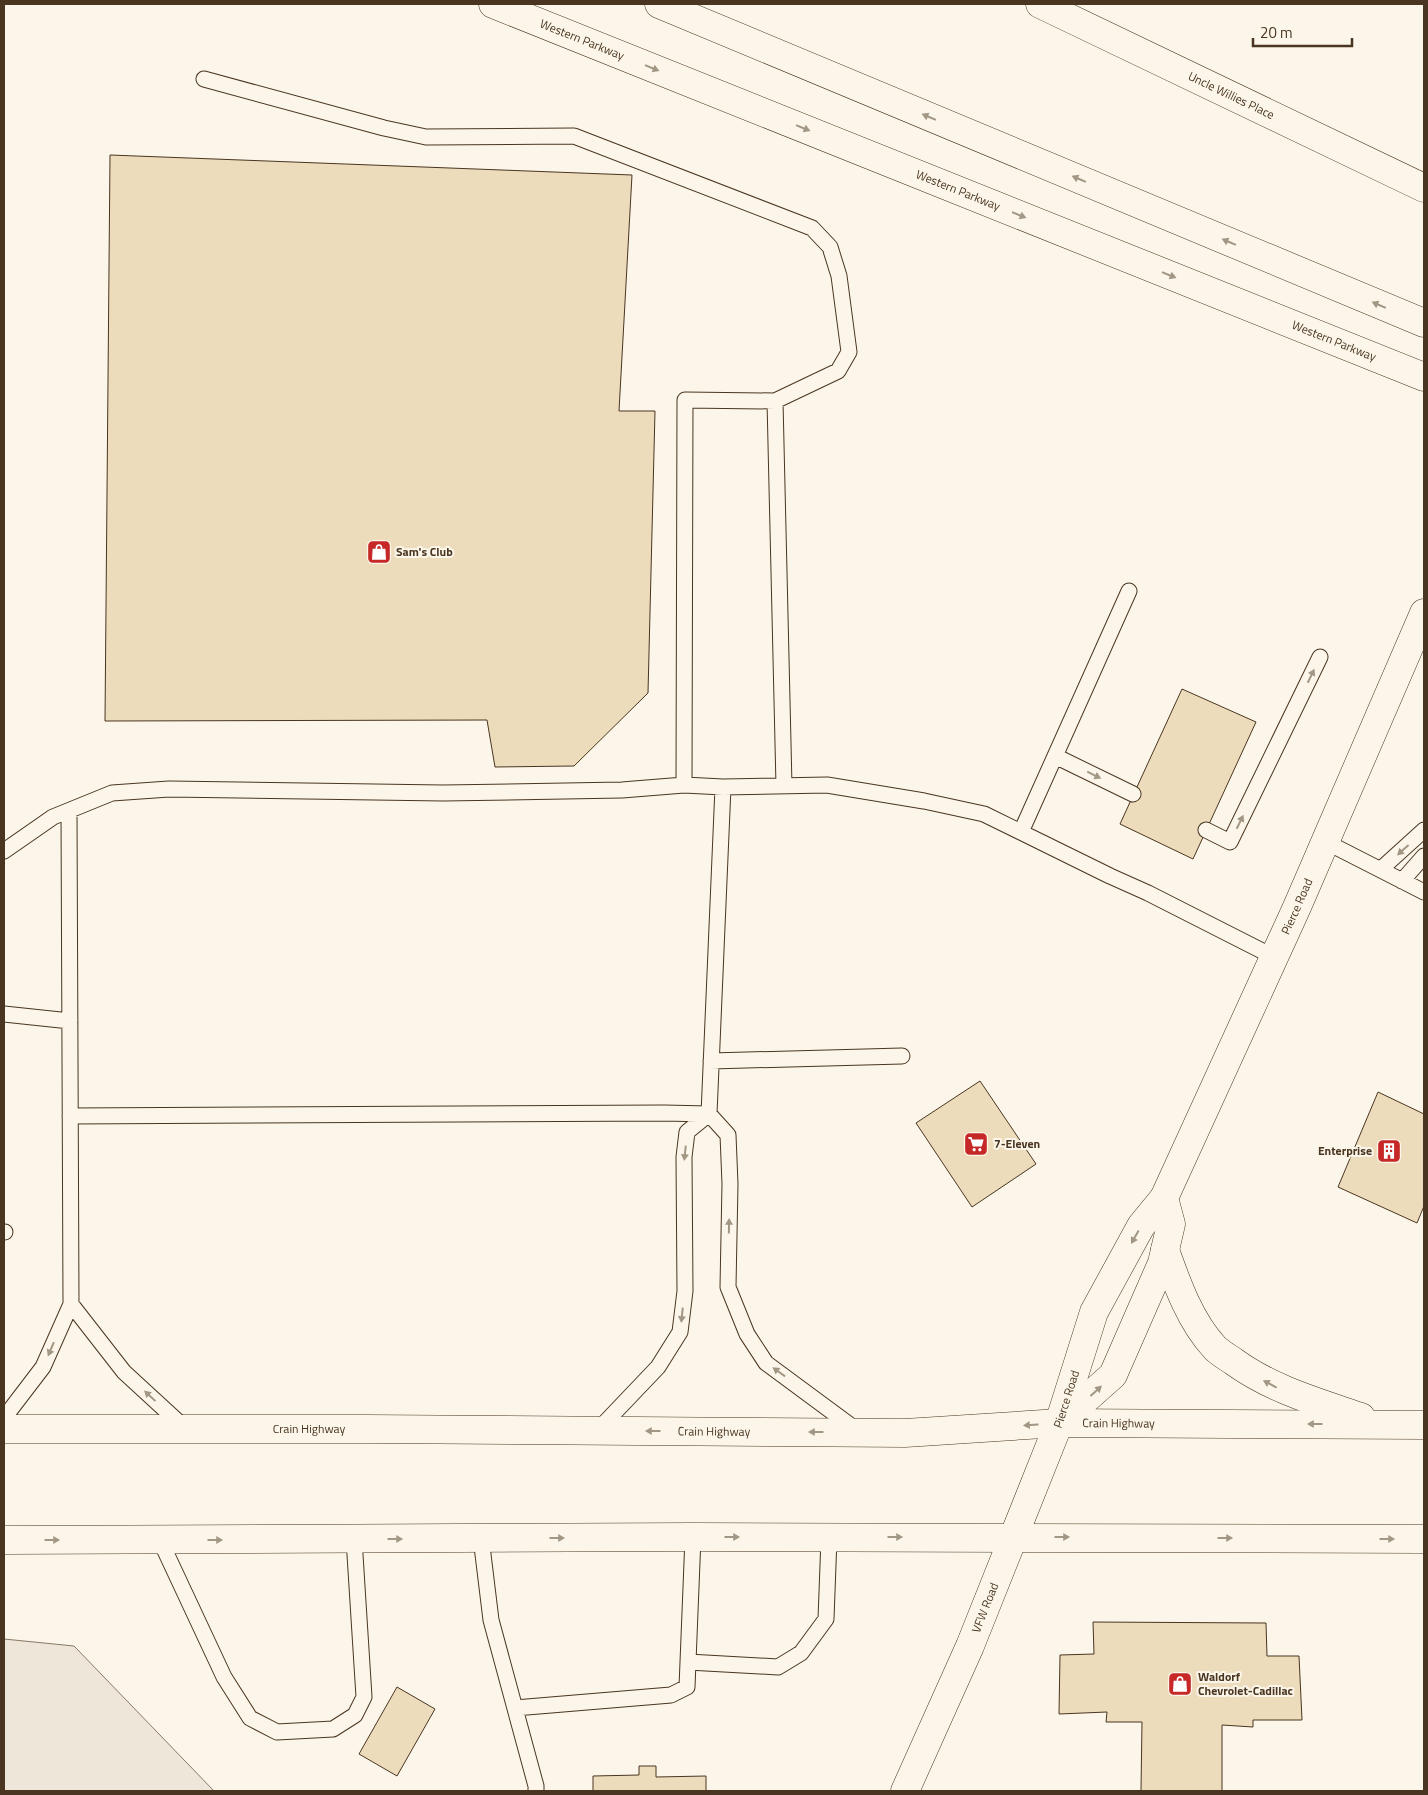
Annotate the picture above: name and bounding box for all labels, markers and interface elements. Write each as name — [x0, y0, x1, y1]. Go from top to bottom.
street label: Western Parkway — [537, 14, 628, 65]
scale bar — [1253, 15, 1352, 47]
text: 20 m — [1260, 21, 1293, 44]
one-way arrow — [645, 64, 659, 72]
street label: Uncle Willies Place — [1185, 66, 1278, 124]
one-way arrow — [922, 112, 937, 120]
one-way arrow — [796, 124, 811, 132]
street label: Western Parkway — [913, 164, 1003, 215]
one-way arrow — [1072, 175, 1086, 183]
one-way arrow — [1011, 211, 1026, 219]
one-way arrow — [1221, 238, 1236, 246]
one-way arrow — [1162, 272, 1177, 279]
one-way arrow — [1372, 300, 1386, 308]
street label: Western Parkway — [1289, 315, 1379, 366]
shop icon: Sam's Club — [366, 539, 392, 565]
place label: Sam's Club — [396, 542, 453, 561]
one-way arrow — [1307, 669, 1315, 683]
one-way arrow — [1087, 771, 1101, 779]
one-way arrow — [1236, 815, 1244, 829]
one-way arrow — [1396, 844, 1409, 855]
street label: Pierce Road — [1276, 875, 1317, 938]
supermarket icon: 7-Eleven — [963, 1131, 989, 1157]
place label: 7-Eleven — [994, 1134, 1040, 1153]
building icon: Enterprise — [1376, 1138, 1402, 1164]
place label: Enterprise — [1318, 1141, 1372, 1160]
one-way arrow — [681, 1145, 689, 1161]
one-way arrow — [725, 1218, 733, 1234]
one-way arrow — [1131, 1230, 1139, 1245]
one-way arrow — [678, 1307, 686, 1323]
one-way arrow — [47, 1342, 55, 1356]
one-way arrow — [773, 1367, 786, 1378]
street label: Pierce Road — [1048, 1368, 1084, 1431]
one-way arrow — [1263, 1380, 1278, 1388]
one-way arrow — [1089, 1385, 1102, 1396]
one-way arrow — [144, 1390, 156, 1402]
street label: Crain Highway — [1082, 1413, 1155, 1433]
street label: Crain Highway — [273, 1419, 345, 1438]
one-way arrow — [1307, 1420, 1323, 1428]
street label: Crain Highway — [678, 1421, 751, 1441]
one-way arrow — [1022, 1421, 1038, 1429]
one-way arrow — [645, 1427, 661, 1435]
one-way arrow — [808, 1428, 824, 1436]
one-way arrow — [725, 1533, 741, 1541]
one-way arrow — [887, 1533, 903, 1541]
one-way arrow — [1055, 1533, 1071, 1541]
one-way arrow — [550, 1534, 566, 1542]
one-way arrow — [1217, 1534, 1233, 1542]
one-way arrow — [387, 1535, 403, 1543]
one-way arrow — [1380, 1535, 1396, 1543]
one-way arrow — [45, 1536, 61, 1544]
one-way arrow — [207, 1536, 223, 1544]
street label: VFW Road — [966, 1580, 1003, 1636]
place label: Waldorf Chevrolet-Cadillac — [1198, 1667, 1293, 1700]
shop icon: Waldorf Chevrolet-Cadillac — [1167, 1671, 1193, 1697]

